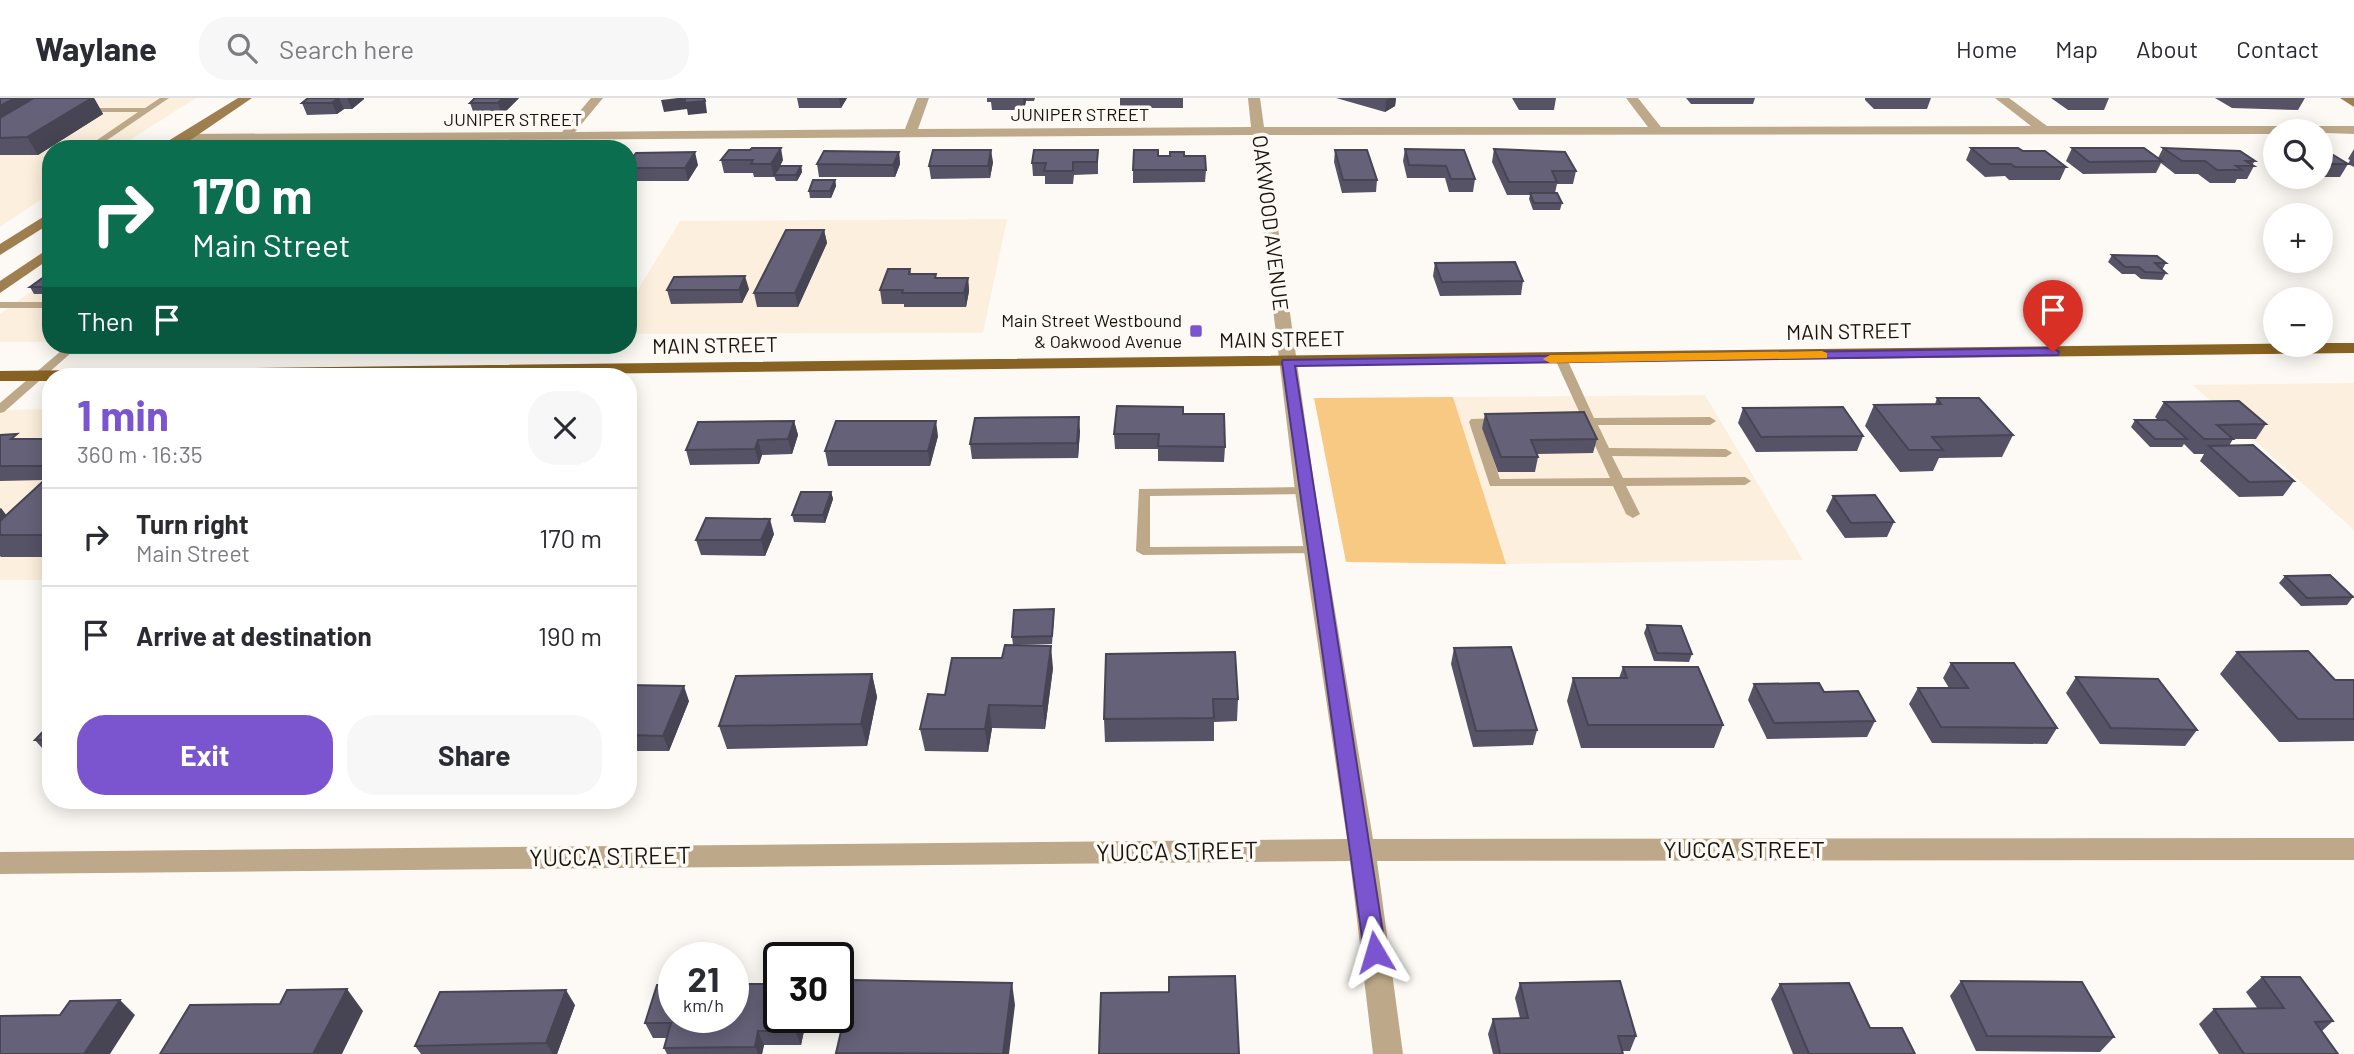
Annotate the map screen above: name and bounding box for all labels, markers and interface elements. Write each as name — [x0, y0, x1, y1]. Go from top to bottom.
search box — [199, 17, 689, 80]
text: Waylane — [35, 28, 157, 68]
icon: search — [223, 29, 261, 67]
text: Search here — [279, 33, 414, 64]
text: Home — [1956, 34, 2017, 63]
text: Map — [2055, 34, 2098, 63]
text: About — [2136, 34, 2198, 63]
text: Contact — [2236, 34, 2319, 63]
street label: JUNIPER STREET — [1011, 103, 1149, 125]
street label: JUNIPER STREET — [444, 108, 582, 130]
map controls — [2263, 119, 2333, 357]
button: search — [2263, 119, 2333, 189]
street label: OAKWOOD AVENUE — [1248, 133, 1295, 312]
text: 170 m — [192, 165, 312, 224]
icon: right — [77, 168, 168, 259]
button: + — [2263, 203, 2333, 273]
text: Main Street — [192, 225, 350, 263]
pin — [2023, 280, 2083, 352]
button: − — [2263, 287, 2333, 357]
icon: arrive — [2034, 291, 2072, 329]
icon: arrive — [148, 301, 186, 339]
text: Then — [77, 305, 134, 336]
place label: Main Street Westbound & Oakwood Avenue — [1001, 309, 1182, 352]
street label: MAIN STREET — [1786, 317, 1912, 344]
marker: Main Street Westbound & Oakwood Avenue — [1188, 323, 1204, 339]
street label: MAIN STREET — [1219, 325, 1345, 352]
street label: MAIN STREET — [652, 331, 778, 358]
text: 1 min — [77, 389, 169, 439]
button: close — [528, 391, 602, 465]
text: 360 m · 16:35 — [77, 440, 203, 468]
text: Turn right — [136, 508, 249, 539]
icon: right — [77, 518, 115, 556]
text: 170 m — [539, 522, 602, 553]
text: Main Street — [136, 539, 250, 567]
icon: arrive — [77, 616, 115, 654]
text: Arrive at destination — [136, 620, 372, 651]
text: 190 m — [538, 620, 602, 651]
button: Exit — [77, 715, 333, 795]
button: Share — [347, 715, 602, 795]
street label: YUCCA STREET — [1663, 834, 1825, 863]
street label: YUCCA STREET — [1096, 835, 1258, 866]
street label: YUCCA STREET — [529, 840, 691, 871]
position arrow — [1338, 915, 1412, 989]
speed limit sign: 30 — [763, 942, 854, 1033]
text: 21 — [688, 957, 719, 999]
text: km/h — [683, 994, 724, 1016]

